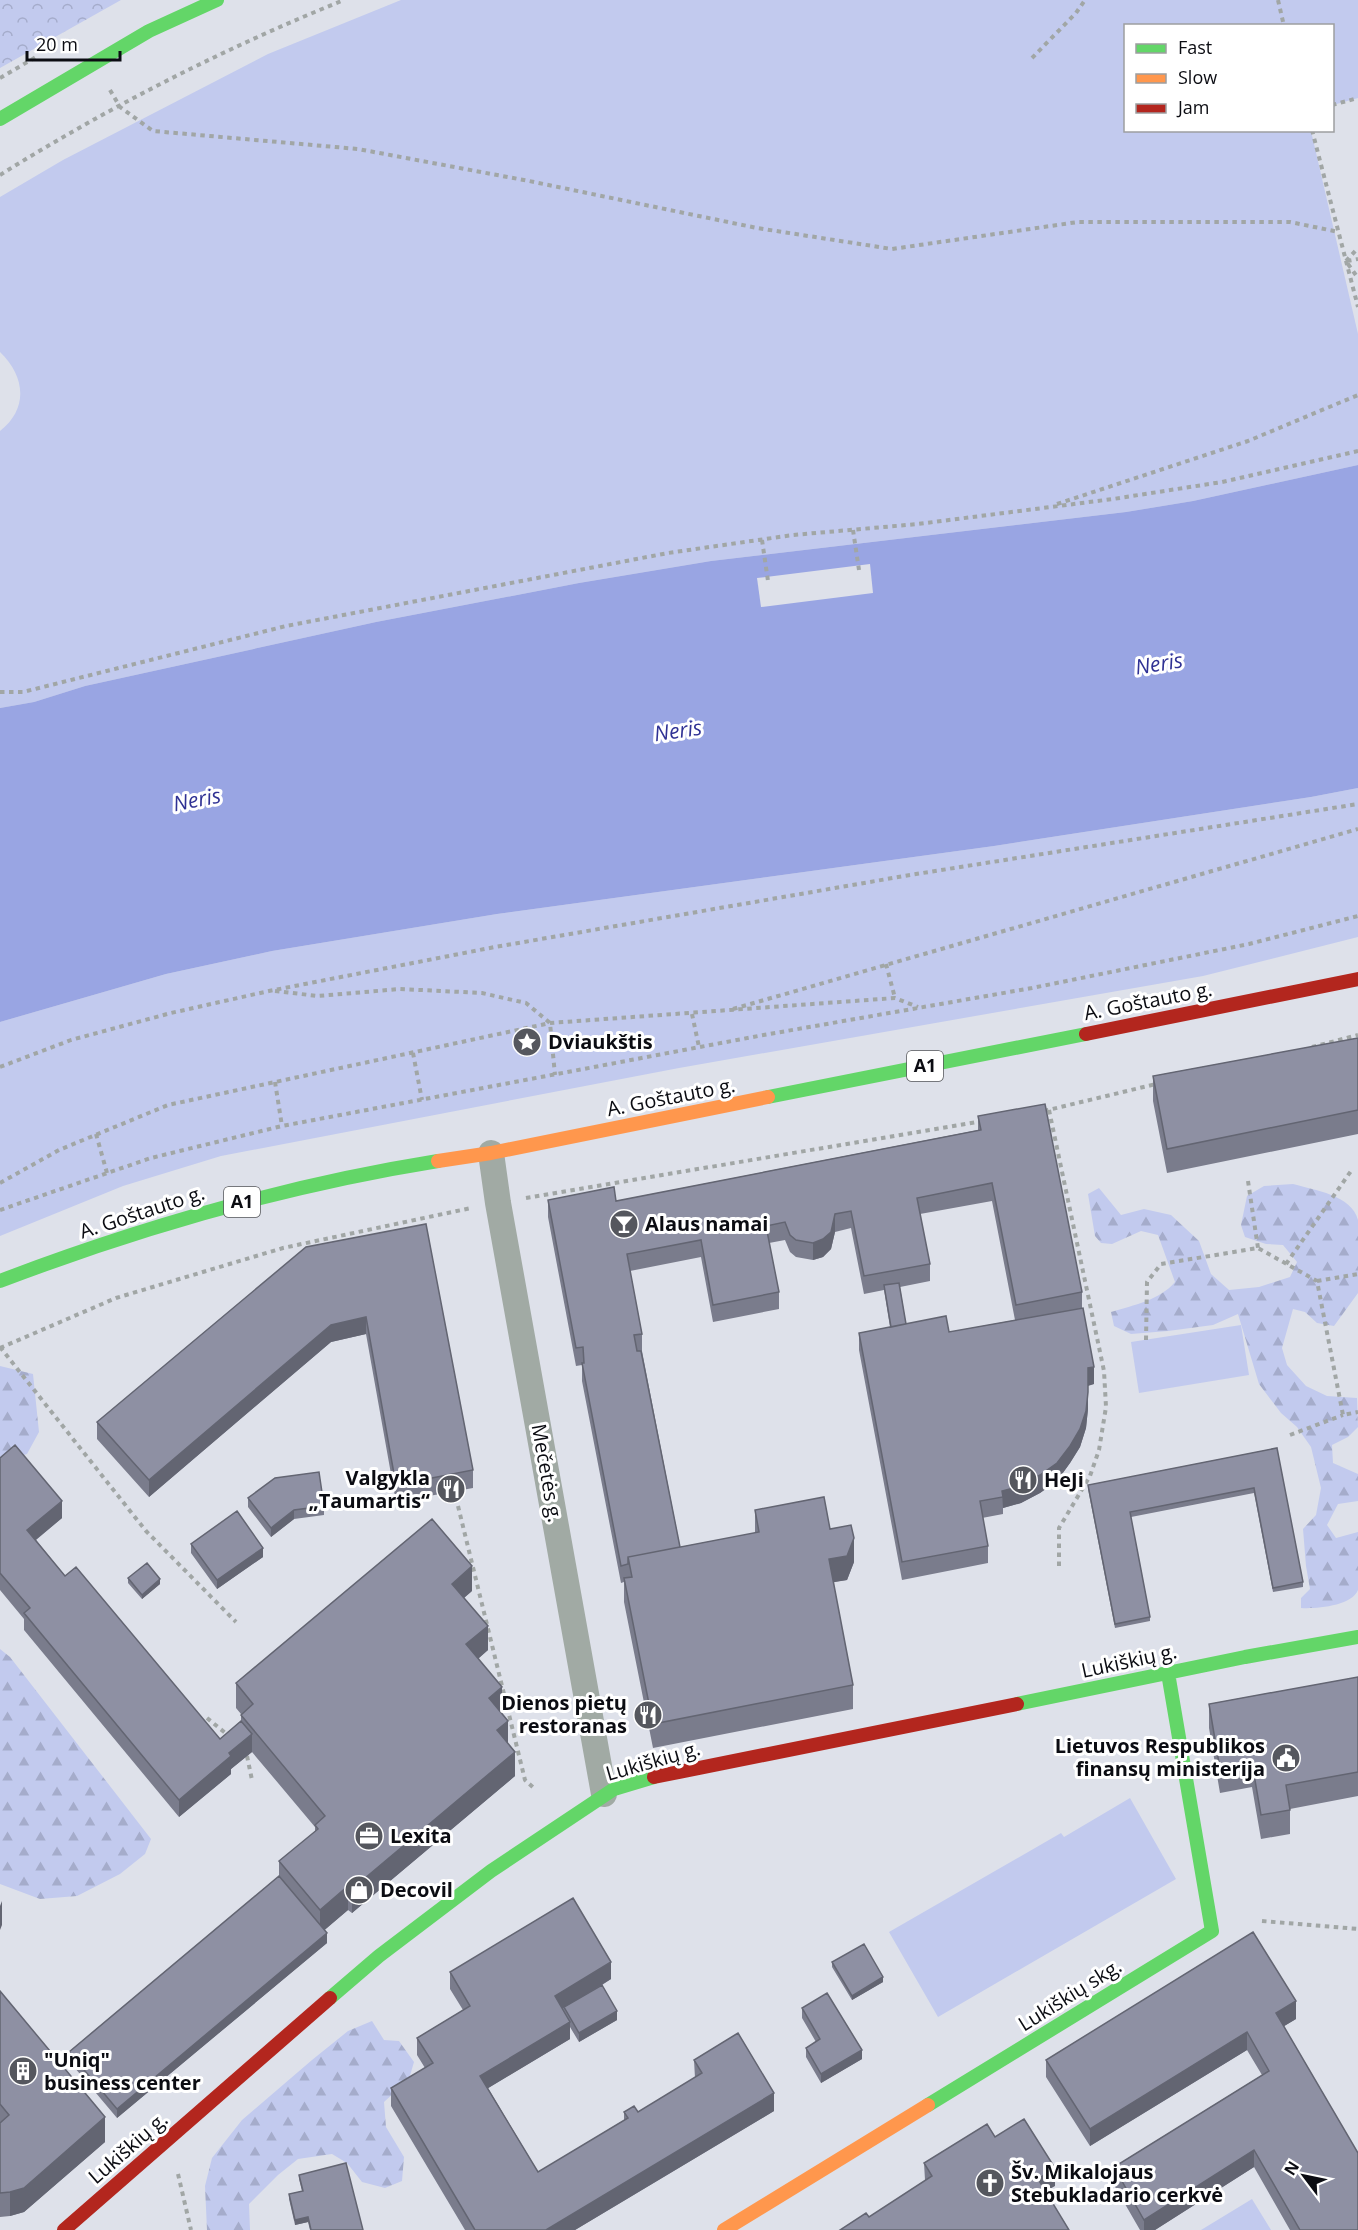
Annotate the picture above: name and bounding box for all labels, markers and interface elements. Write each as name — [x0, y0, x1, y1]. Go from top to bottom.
scale bar — [27, 24, 120, 62]
legend — [1124, 24, 1334, 132]
text: 20 m — [36, 32, 78, 56]
text: Fast — [1178, 35, 1212, 59]
text: Slow — [1178, 65, 1217, 89]
text: Jam — [1176, 95, 1210, 119]
water label: Neris — [1133, 645, 1185, 681]
water label: Neris — [652, 713, 704, 747]
water label: Neris — [171, 781, 223, 817]
street label: A. Goštauto g. — [1081, 975, 1214, 1026]
place icon: Dviaukštis — [511, 1026, 543, 1058]
place label: Dviaukštis — [548, 1028, 653, 1055]
road number: A1 — [907, 1051, 943, 1081]
street label: A. Goštauto g. — [604, 1071, 737, 1122]
street label: A. Goštauto g. — [76, 1179, 208, 1244]
road number: A1 — [224, 1187, 260, 1217]
bar icon: Alaus namai — [608, 1208, 640, 1240]
place label: Alaus namai — [645, 1210, 768, 1237]
street label: Mečetės g. — [526, 1422, 569, 1524]
place label: Valgykla „Taumartis“ — [309, 1464, 430, 1514]
restaurant icon: HeJi — [1007, 1464, 1039, 1496]
place label: HeJi — [1044, 1466, 1084, 1493]
restaurant icon: Valgykla „Taumartis“ — [435, 1473, 467, 1505]
street label: Lukiškių g. — [1079, 1637, 1179, 1684]
place label: Dienos pietų restoranas — [501, 1689, 627, 1739]
restaurant icon: Dienos pietų restoranas — [632, 1699, 664, 1731]
place label: Lietuvos Respublikos finansų ministerija — [1055, 1732, 1265, 1782]
street label: Lukiškių g. — [603, 1734, 703, 1787]
public building icon: Lietuvos Respublikos finansų ministerija — [1270, 1742, 1302, 1774]
office icon: Lexita — [353, 1820, 385, 1852]
place label: Lexita — [390, 1822, 452, 1849]
shop icon: Decovil — [343, 1874, 375, 1906]
place label: Decovil — [380, 1876, 453, 1903]
street label: Lukiškių skg. — [1013, 1952, 1126, 2037]
place label: "Uniq" business center — [44, 2046, 201, 2096]
building icon: "Uniq" business center — [7, 2055, 39, 2087]
street label: Lukiškių g. — [82, 2106, 173, 2190]
north arrow — [1274, 2146, 1334, 2206]
text: N — [1279, 2157, 1304, 2179]
place label: Šv. Mikalojaus Stebukladario cerkvė — [1011, 2158, 1223, 2208]
church icon: Šv. Mikalojaus Stebukladario cerkvė — [974, 2167, 1006, 2199]

